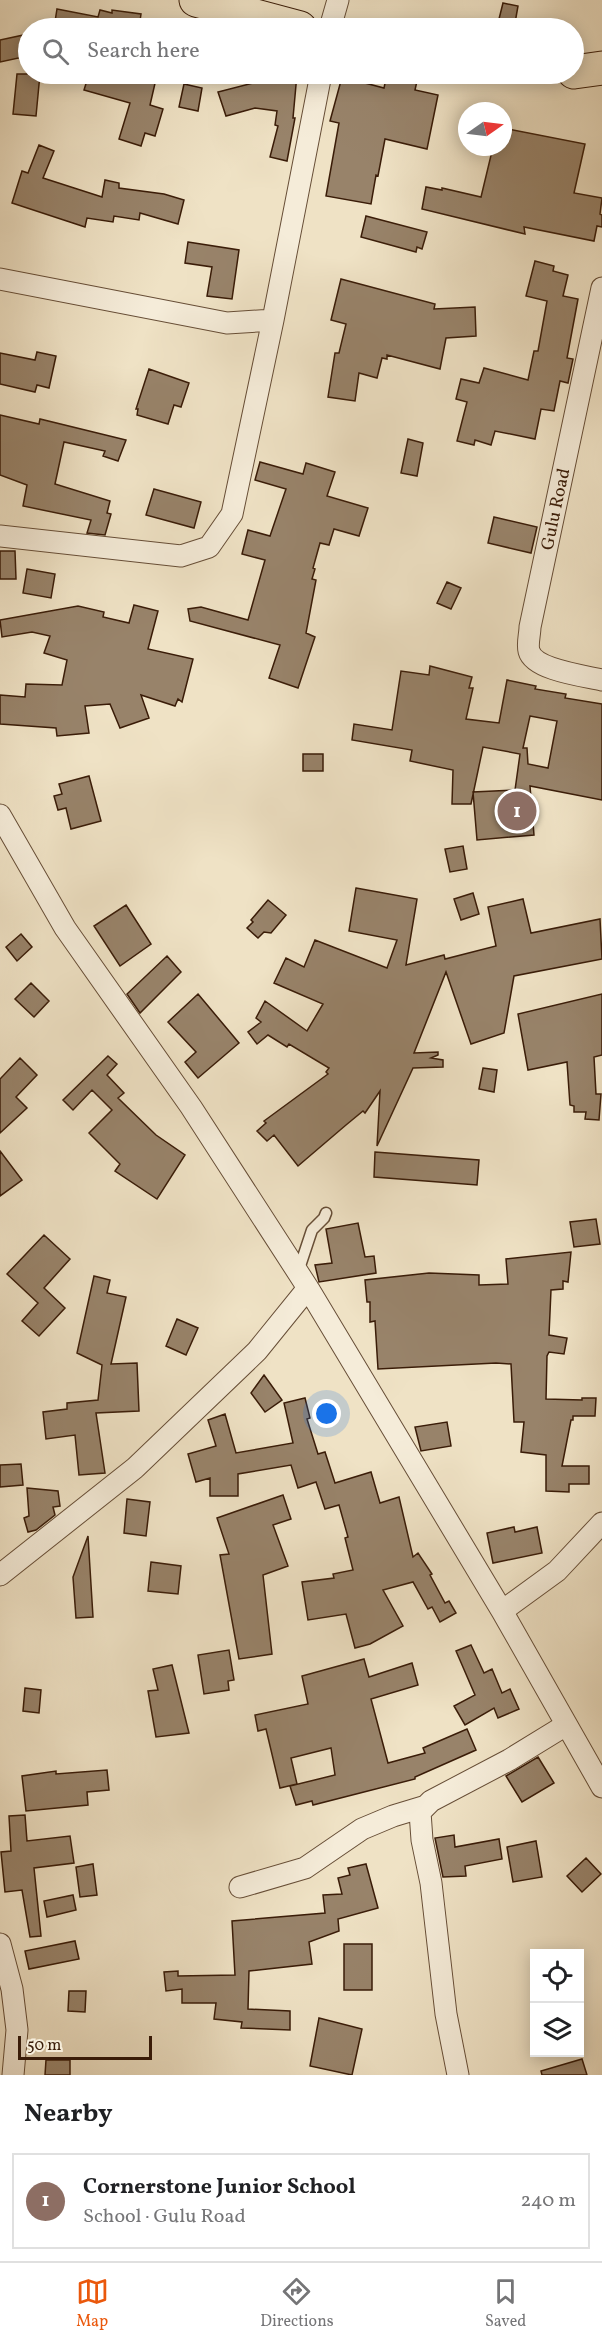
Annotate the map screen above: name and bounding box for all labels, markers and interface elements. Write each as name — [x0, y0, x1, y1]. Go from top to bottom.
search box — [18, 18, 584, 84]
icon: search — [39, 35, 72, 68]
text: Search here — [87, 36, 200, 67]
north arrow — [458, 102, 512, 156]
street label: Gulu Road — [536, 466, 577, 553]
pin: 1 — [498, 788, 536, 834]
your location — [312, 1399, 341, 1428]
map controls — [530, 1949, 584, 2057]
button: locate — [530, 1949, 584, 2003]
button: layers — [530, 2003, 584, 2057]
scale bar — [18, 2033, 152, 2060]
text: 50 m — [27, 2035, 61, 2057]
text: Nearby — [24, 2096, 113, 2132]
text: Cornerstone Junior School — [83, 2172, 356, 2203]
text: 1 — [41, 2187, 50, 2215]
text: 240 m — [521, 2187, 576, 2215]
text: School · Gulu Road — [83, 2203, 246, 2231]
tab: Map — [76, 2275, 109, 2333]
tab: Directions — [260, 2275, 334, 2333]
tab: Saved — [485, 2275, 526, 2333]

